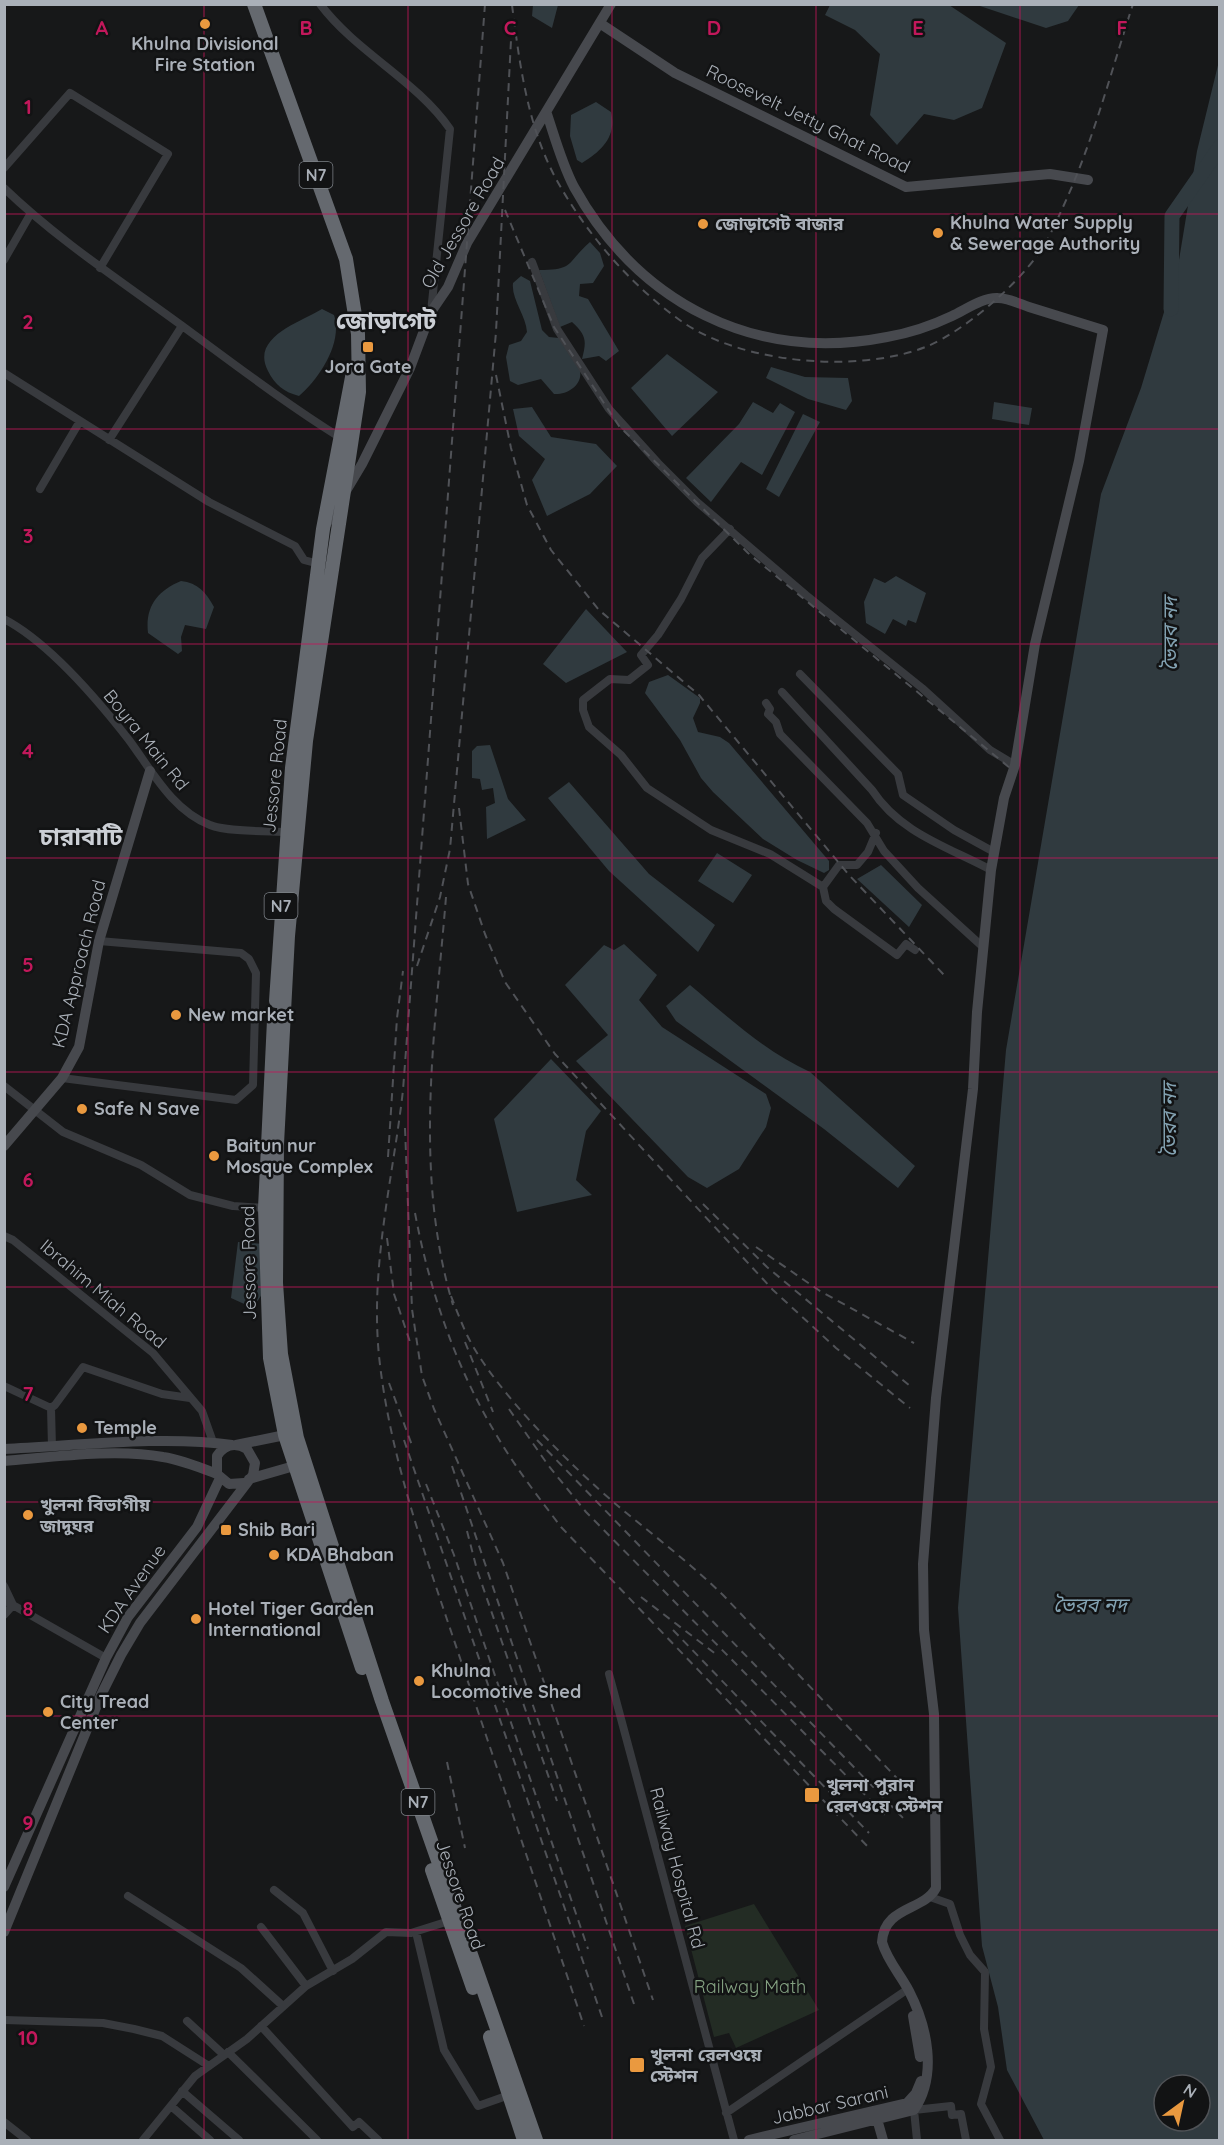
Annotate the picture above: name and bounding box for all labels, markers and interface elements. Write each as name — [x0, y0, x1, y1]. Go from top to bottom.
text: A — [96, 15, 109, 40]
text: B — [299, 15, 313, 40]
text: C — [504, 15, 517, 40]
text: D — [707, 15, 721, 40]
text: E — [912, 15, 924, 40]
text: F — [1116, 15, 1128, 40]
marker: Khulna Divisional Fire Station — [198, 17, 212, 31]
place label: Khulna Divisional Fire Station — [131, 32, 279, 76]
street label: Roosevelt Jetty Ghat Road — [702, 59, 914, 178]
text: 1 — [24, 94, 32, 119]
street label: Old Jessore Road — [416, 153, 510, 293]
road number: N7 — [300, 162, 332, 188]
place label: Khulna Water Supply & Sewerage Authority — [950, 211, 1140, 255]
place label: জোড়াগেট বাজার — [715, 212, 845, 235]
marker: জোড়াগেট বাজার — [696, 217, 710, 231]
marker: Khulna Water Supply & Sewerage Authority — [931, 226, 945, 240]
district label: জোড়াগেট — [336, 305, 437, 335]
text: 2 — [22, 309, 34, 334]
marker: Jora Gate — [361, 340, 375, 354]
place label: Jora Gate — [324, 355, 412, 378]
text: 3 — [23, 523, 33, 548]
water label: ভৈরব নদ — [1157, 593, 1182, 671]
street label: Boyra Main Rd — [99, 685, 194, 795]
street label: Jessore Road — [257, 718, 292, 834]
text: 4 — [22, 738, 34, 763]
district label: চারাবাটি — [39, 821, 123, 851]
street label: KDA Approach Road — [46, 877, 111, 1050]
road number: N7 — [264, 893, 298, 919]
text: 5 — [22, 952, 34, 977]
place label: New market — [188, 1003, 294, 1026]
marker: New market — [169, 1008, 183, 1022]
water label: ভৈরব নদ — [1156, 1079, 1181, 1157]
place label: Safe N Save — [94, 1097, 200, 1120]
marker: Safe N Save — [75, 1102, 89, 1116]
place label: Baitun nur Mosque Complex — [226, 1134, 373, 1178]
marker: Baitun nur Mosque Complex — [207, 1149, 221, 1163]
text: 6 — [22, 1167, 34, 1192]
street label: Jessore Road — [236, 1206, 261, 1320]
street label: Ibrahim Miah Road — [35, 1234, 171, 1353]
text: 7 — [23, 1381, 34, 1406]
place label: Temple — [94, 1416, 157, 1439]
marker: Temple — [75, 1421, 89, 1435]
place label: খুলনা বিভাগীয় জাদুঘর — [39, 1493, 151, 1537]
marker: খুলনা বিভাগীয় জাদুঘর — [21, 1508, 35, 1522]
place label: Shib Bari — [238, 1518, 315, 1541]
marker: Shib Bari — [219, 1523, 233, 1537]
street label: KDA Avenue — [93, 1540, 171, 1638]
place label: KDA Bhaban — [286, 1543, 394, 1566]
marker: KDA Bhaban — [267, 1548, 281, 1562]
water label: ভৈরব নদ — [1053, 1592, 1131, 1617]
text: 8 — [23, 1596, 34, 1621]
place label: Hotel Tiger Garden International — [208, 1597, 374, 1641]
marker: Hotel Tiger Garden International — [189, 1612, 203, 1626]
place label: Khulna Locomotive Shed — [431, 1659, 581, 1703]
marker: Khulna Locomotive Shed — [412, 1674, 426, 1688]
place label: City Tread Center — [60, 1690, 149, 1734]
marker: City Tread Center — [41, 1705, 55, 1719]
place label: খুলনা পুরান রেলওয়ে স্টেশন — [826, 1773, 943, 1817]
street label: Railway Hospital Rd — [645, 1785, 710, 1951]
marker: খুলনা পুরান রেলওয়ে স্টেশন — [803, 1786, 821, 1804]
road number: N7 — [402, 1789, 434, 1815]
text: 9 — [22, 1810, 34, 1835]
street label: Jessore Road — [431, 1837, 490, 1953]
park label: Railway Math — [694, 1975, 806, 1998]
text: 10 — [18, 2025, 38, 2050]
place label: খুলনা রেলওয়ে স্টেশন — [650, 2043, 762, 2087]
marker: খুলনা রেলওয়ে স্টেশন — [628, 2056, 646, 2074]
north arrow — [1152, 2073, 1212, 2133]
text: N — [1180, 2079, 1201, 2102]
street label: Jabbar Sarani — [769, 2080, 890, 2129]

